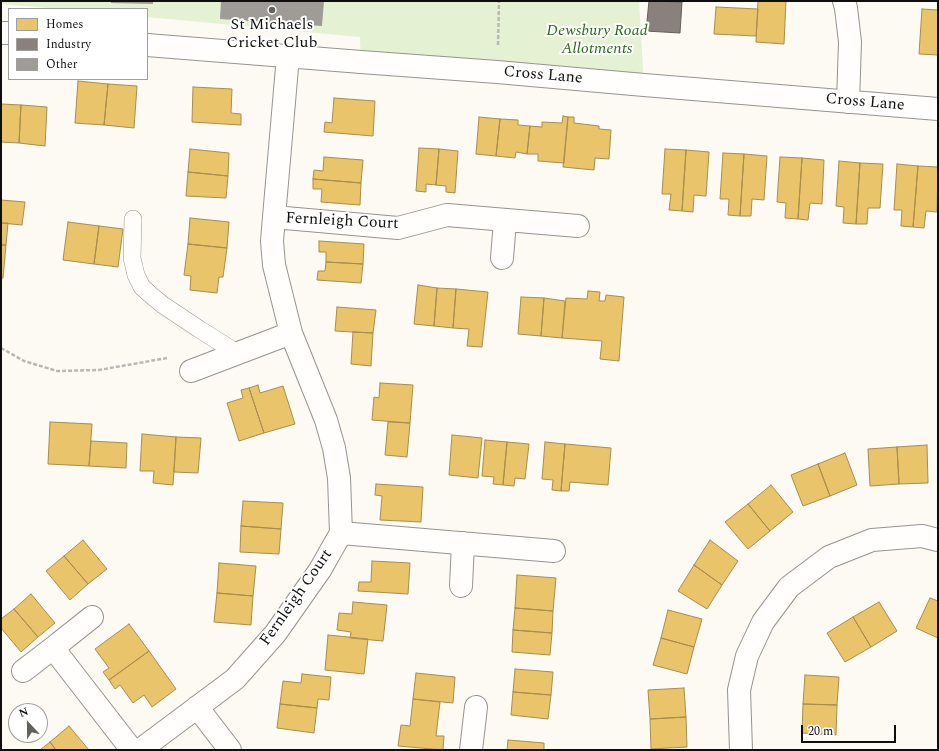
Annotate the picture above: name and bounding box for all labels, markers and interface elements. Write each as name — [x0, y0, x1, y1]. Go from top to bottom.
marker: St Michaels Cricket Club — [267, 5, 277, 15]
legend — [8, 8, 148, 80]
text: Homes — [46, 15, 84, 34]
place label: St Michaels Cricket Club — [227, 16, 317, 54]
park label: Dewsbury Road Allotments — [546, 22, 648, 60]
text: Industry — [46, 35, 91, 54]
text: Other — [46, 55, 78, 74]
street label: Cross Lane — [503, 63, 583, 89]
street label: Cross Lane — [825, 90, 905, 116]
street label: Fernleigh Court — [285, 209, 399, 235]
street label: Fernleigh Court — [257, 546, 337, 650]
north arrow — [8, 703, 48, 743]
text: N — [16, 703, 31, 722]
scale bar — [803, 717, 898, 743]
text: 20 m — [808, 722, 833, 741]

